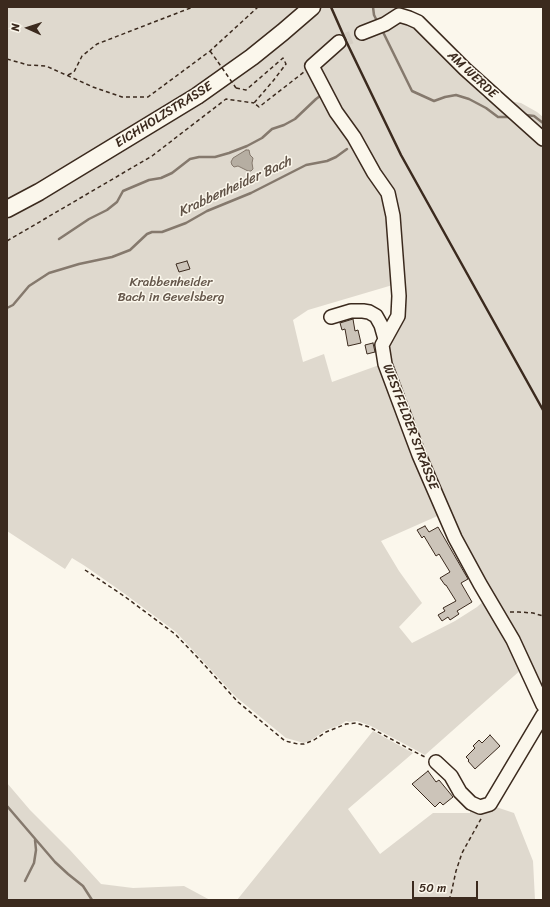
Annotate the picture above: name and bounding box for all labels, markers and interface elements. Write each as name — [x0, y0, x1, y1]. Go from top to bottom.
north arrow — [8, 8, 48, 48]
text: N — [6, 23, 25, 32]
street label: AM WERDE — [444, 48, 500, 102]
street label: EICHHOLZSTRASSE — [112, 79, 216, 151]
water label: Krabbenheider Bach — [176, 153, 294, 221]
park label: Krabbenheider Bach in Gevelsberg — [117, 275, 225, 306]
street label: WESTFELDER STRASSE — [379, 362, 441, 492]
scale bar — [414, 873, 480, 899]
text: 50 m — [419, 877, 446, 899]

